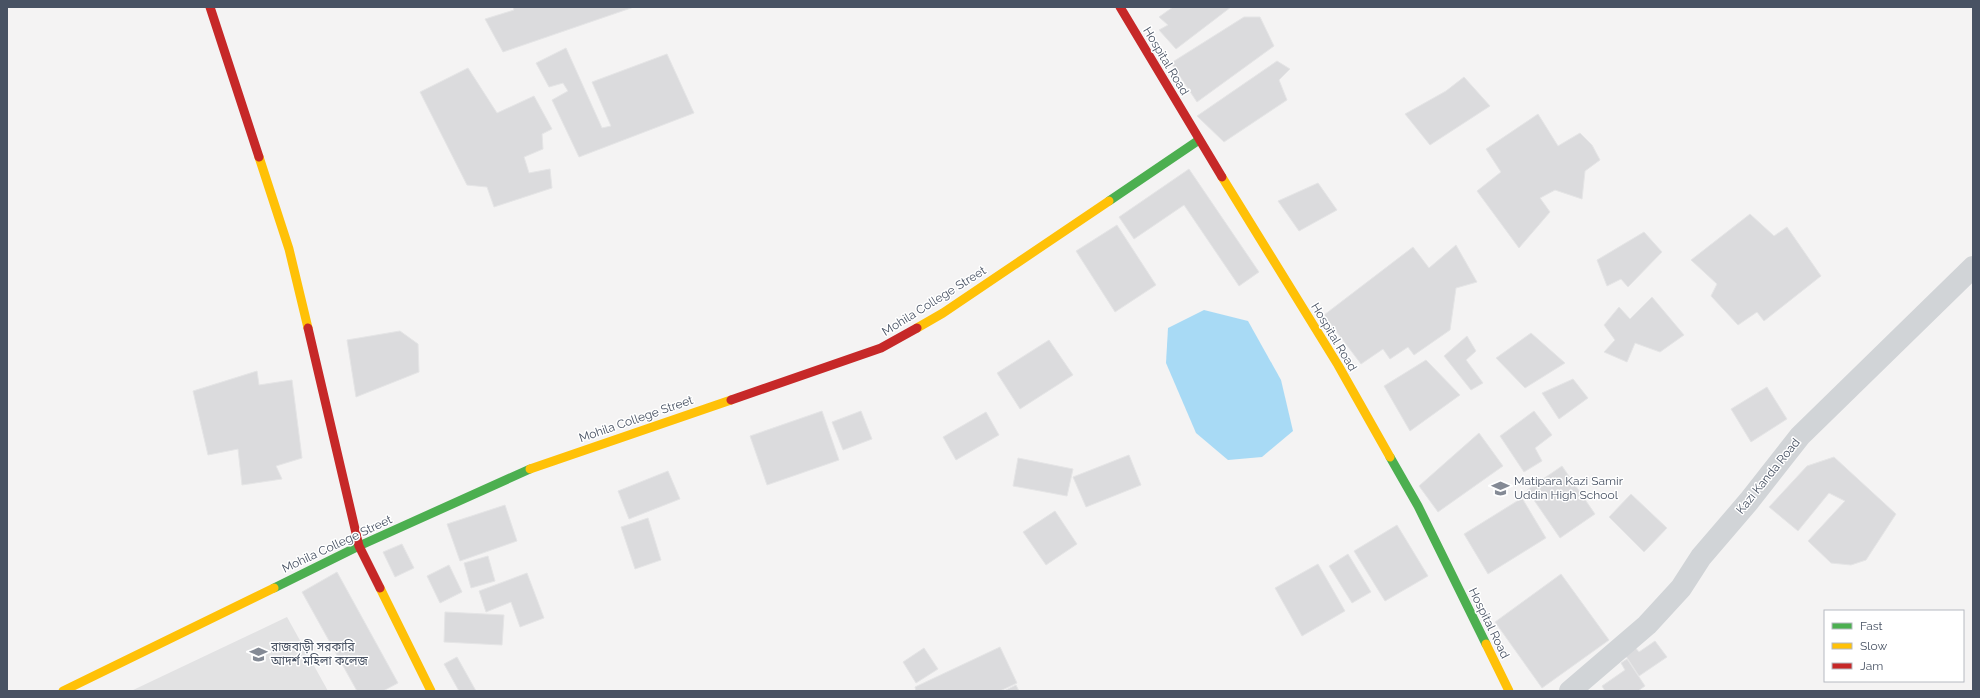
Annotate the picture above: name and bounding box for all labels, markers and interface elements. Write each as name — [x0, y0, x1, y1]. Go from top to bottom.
street label: Hospital Road — [1140, 24, 1192, 98]
street label: Mohila College Street — [880, 263, 988, 339]
street label: Hospital Road — [1308, 300, 1360, 374]
street label: Mohila College Street — [577, 393, 695, 445]
street label: Kazi Kanda Road — [1733, 435, 1803, 517]
place label: Matipara Kazi Samir Uddin High School — [1514, 474, 1624, 502]
school or university icon: Matipara Kazi Samir Uddin High School — [1491, 478, 1511, 498]
street label: Mohila College Street — [280, 512, 394, 576]
street label: Hospital Road — [1466, 585, 1512, 661]
legend — [1824, 610, 1964, 682]
text: Fast — [1860, 619, 1883, 633]
place label: রাজবাড়ী সরকারি আদর্শ মহিলা কলেজ — [270, 639, 369, 668]
text: Slow — [1860, 639, 1887, 653]
school or university icon: রাজবাড়ী সরকারি আদর্শ মহিলা কলেজ — [248, 644, 268, 664]
text: Jam — [1860, 659, 1883, 673]

